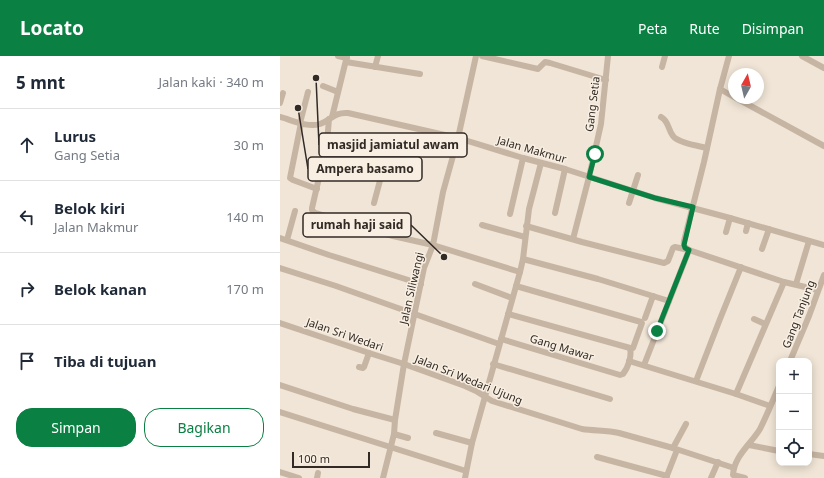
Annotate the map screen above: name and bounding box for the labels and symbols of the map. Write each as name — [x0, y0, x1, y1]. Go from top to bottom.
north arrow — [728, 68, 764, 104]
street label: Gang Setia — [581, 75, 603, 133]
street label: Jalan Makmur — [495, 132, 569, 166]
callout: masjid jamiatul awam — [319, 133, 467, 157]
text: masjid jamiatul awam — [327, 136, 459, 153]
route start — [586, 145, 604, 163]
callout: Ampera basamo — [308, 157, 422, 181]
text: Ampera basamo — [316, 160, 414, 177]
callout: rumah haji said — [303, 213, 411, 237]
text: rumah haji said — [311, 216, 403, 233]
street label: Jalan Siliwangi — [395, 250, 427, 327]
street label: Gang Tanjung — [778, 278, 818, 350]
street label: Jalan Sri Wedari — [303, 313, 386, 354]
route end — [648, 322, 666, 340]
street label: Gang Mawar — [528, 330, 596, 364]
street label: Jalan Sri Wedari Ujung — [412, 350, 525, 407]
scale bar — [292, 450, 370, 469]

